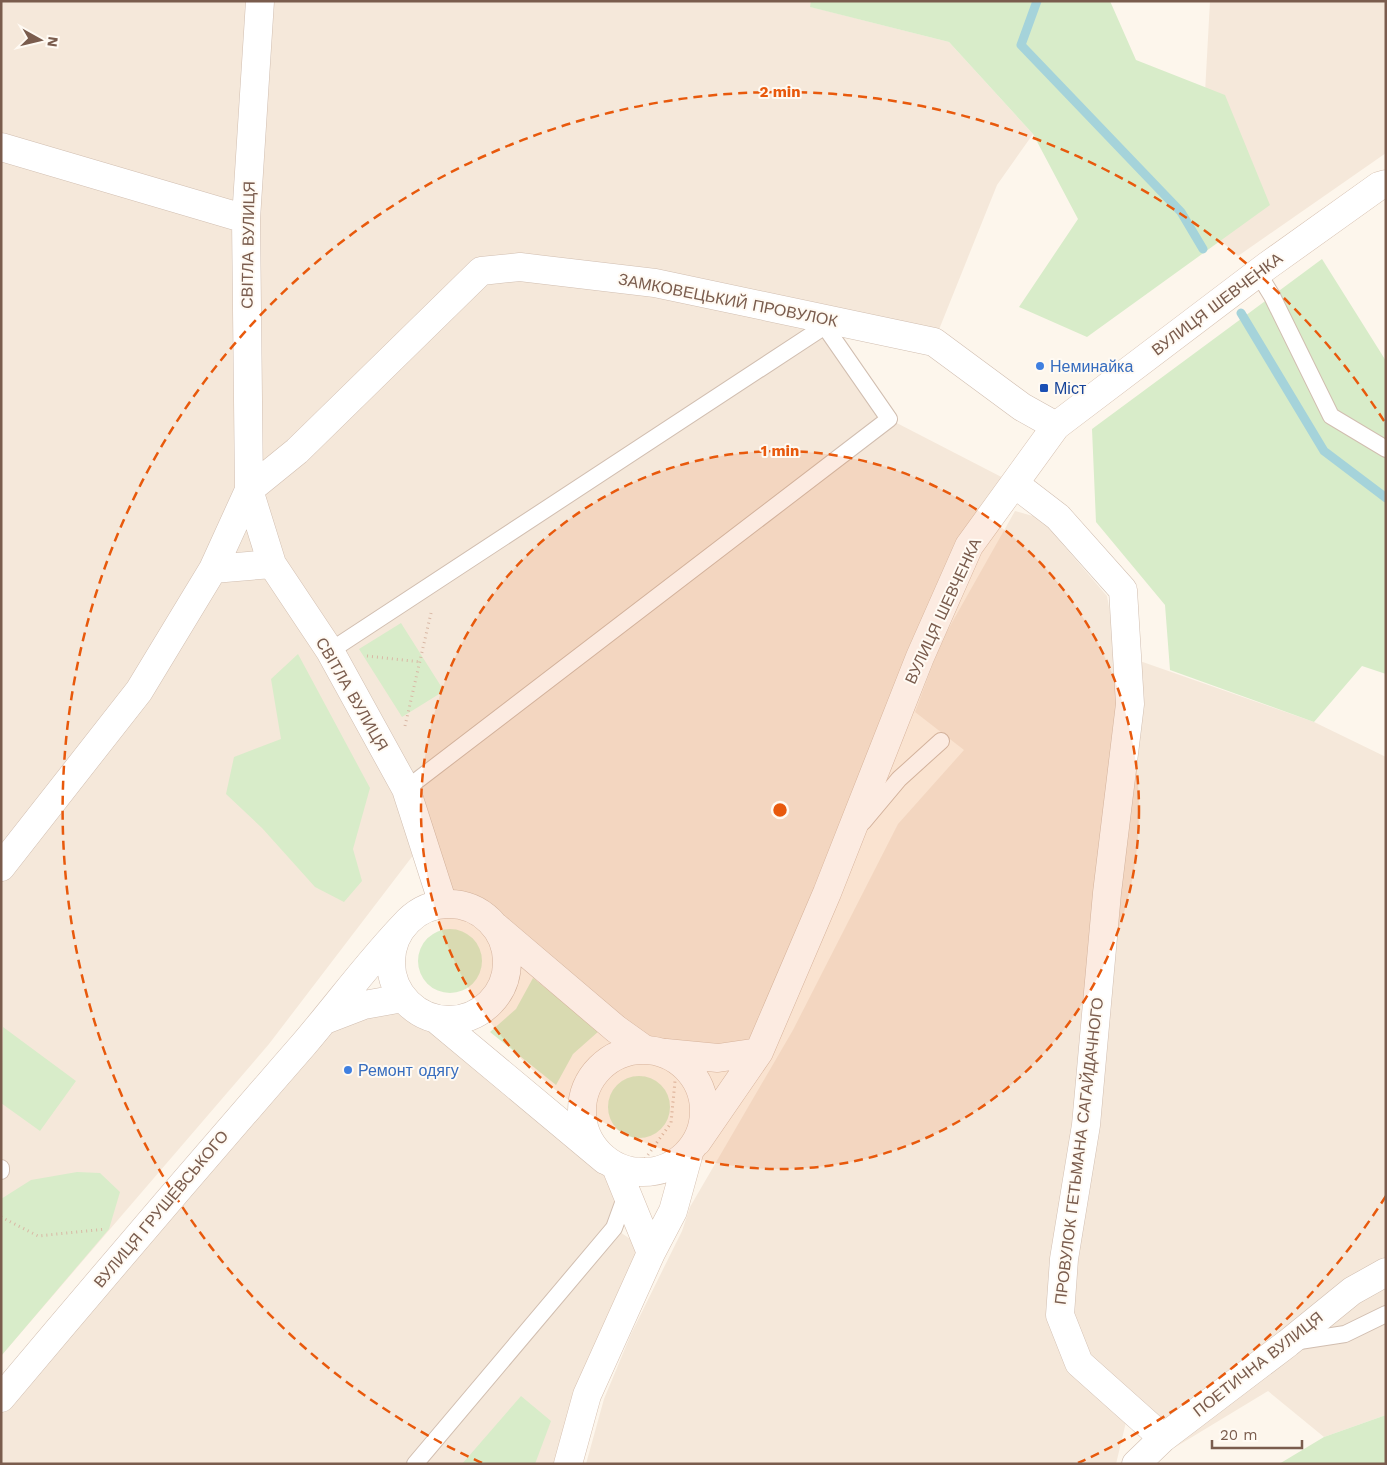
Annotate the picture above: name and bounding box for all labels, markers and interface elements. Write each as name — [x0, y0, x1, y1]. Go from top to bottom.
north arrow — [15, 15, 65, 65]
text: N — [44, 36, 62, 48]
text: 2 min — [759, 83, 801, 101]
street label: СВІТЛА ВУЛИЦЯ — [237, 181, 259, 309]
street label: ВУЛИЦЯ ШЕВЧЕНКА — [1148, 248, 1286, 359]
street label: ЗАМКОВЕЦЬКИЙ ПРОВУЛОК — [617, 269, 840, 331]
place label: Неминайка — [1050, 357, 1133, 376]
marker: Неминайка — [1034, 360, 1046, 372]
place label: Міст — [1054, 379, 1087, 398]
marker: Міст — [1038, 382, 1050, 394]
text: 1 min — [761, 442, 799, 460]
street label: ВУЛИЦЯ ШЕВЧЕНКА — [901, 535, 985, 687]
street label: СВІТЛА ВУЛИЦЯ — [312, 634, 392, 754]
centre of rings — [771, 801, 789, 819]
street label: ПРОВУЛОК ГЕТЬМАНА САГАЙДАЧНОГО — [1051, 996, 1107, 1306]
place label: Ремонт одягу — [358, 1061, 459, 1080]
marker: Ремонт одягу — [342, 1064, 354, 1076]
street label: ВУЛИЦЯ ГРУШЕВСЬКОГО — [90, 1127, 232, 1291]
street label: ПОЕТИЧНА ВУЛИЦЯ — [1189, 1307, 1327, 1421]
scale bar — [1212, 1418, 1302, 1450]
text: 20 m — [1220, 1426, 1258, 1444]

